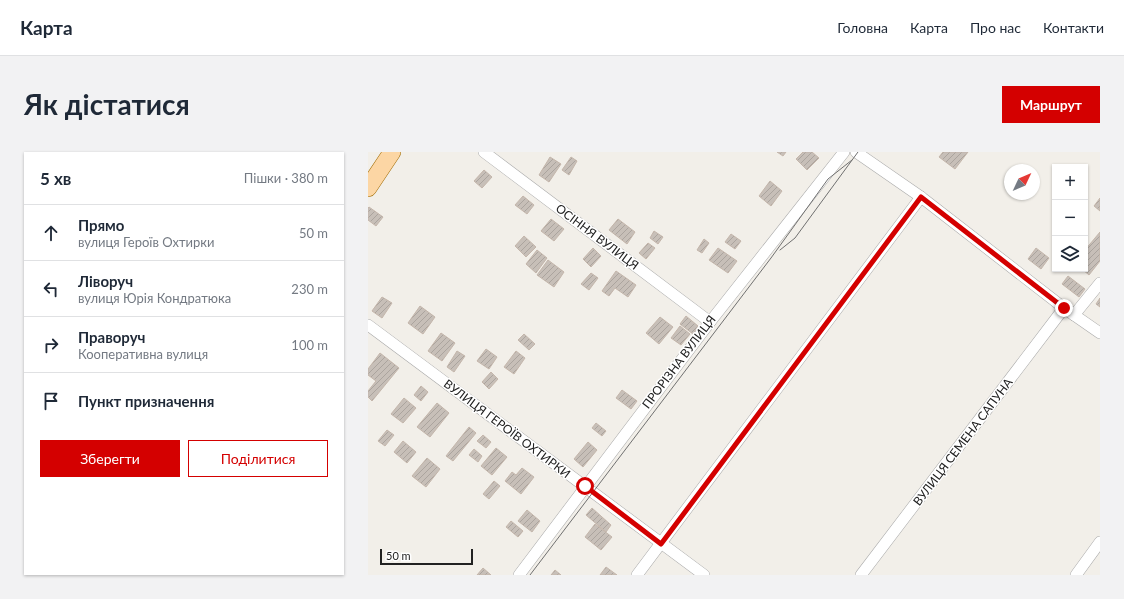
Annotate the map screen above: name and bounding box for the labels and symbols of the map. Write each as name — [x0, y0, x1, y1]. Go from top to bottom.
north arrow — [1004, 164, 1040, 200]
street label: ОСІННЯ ВУЛИЦЯ — [553, 201, 642, 273]
route end — [1055, 299, 1073, 317]
street label: ПРОРІЗНА ВУЛИЦЯ — [639, 312, 719, 411]
street label: ВУЛИЦЯ СЕМЕНА САПУНА — [910, 374, 1016, 508]
street label: ВУЛИЦЯ ГЕРОЇВ ОХТИРКИ — [441, 376, 574, 481]
route start — [576, 477, 594, 495]
scale bar — [380, 547, 473, 566]

